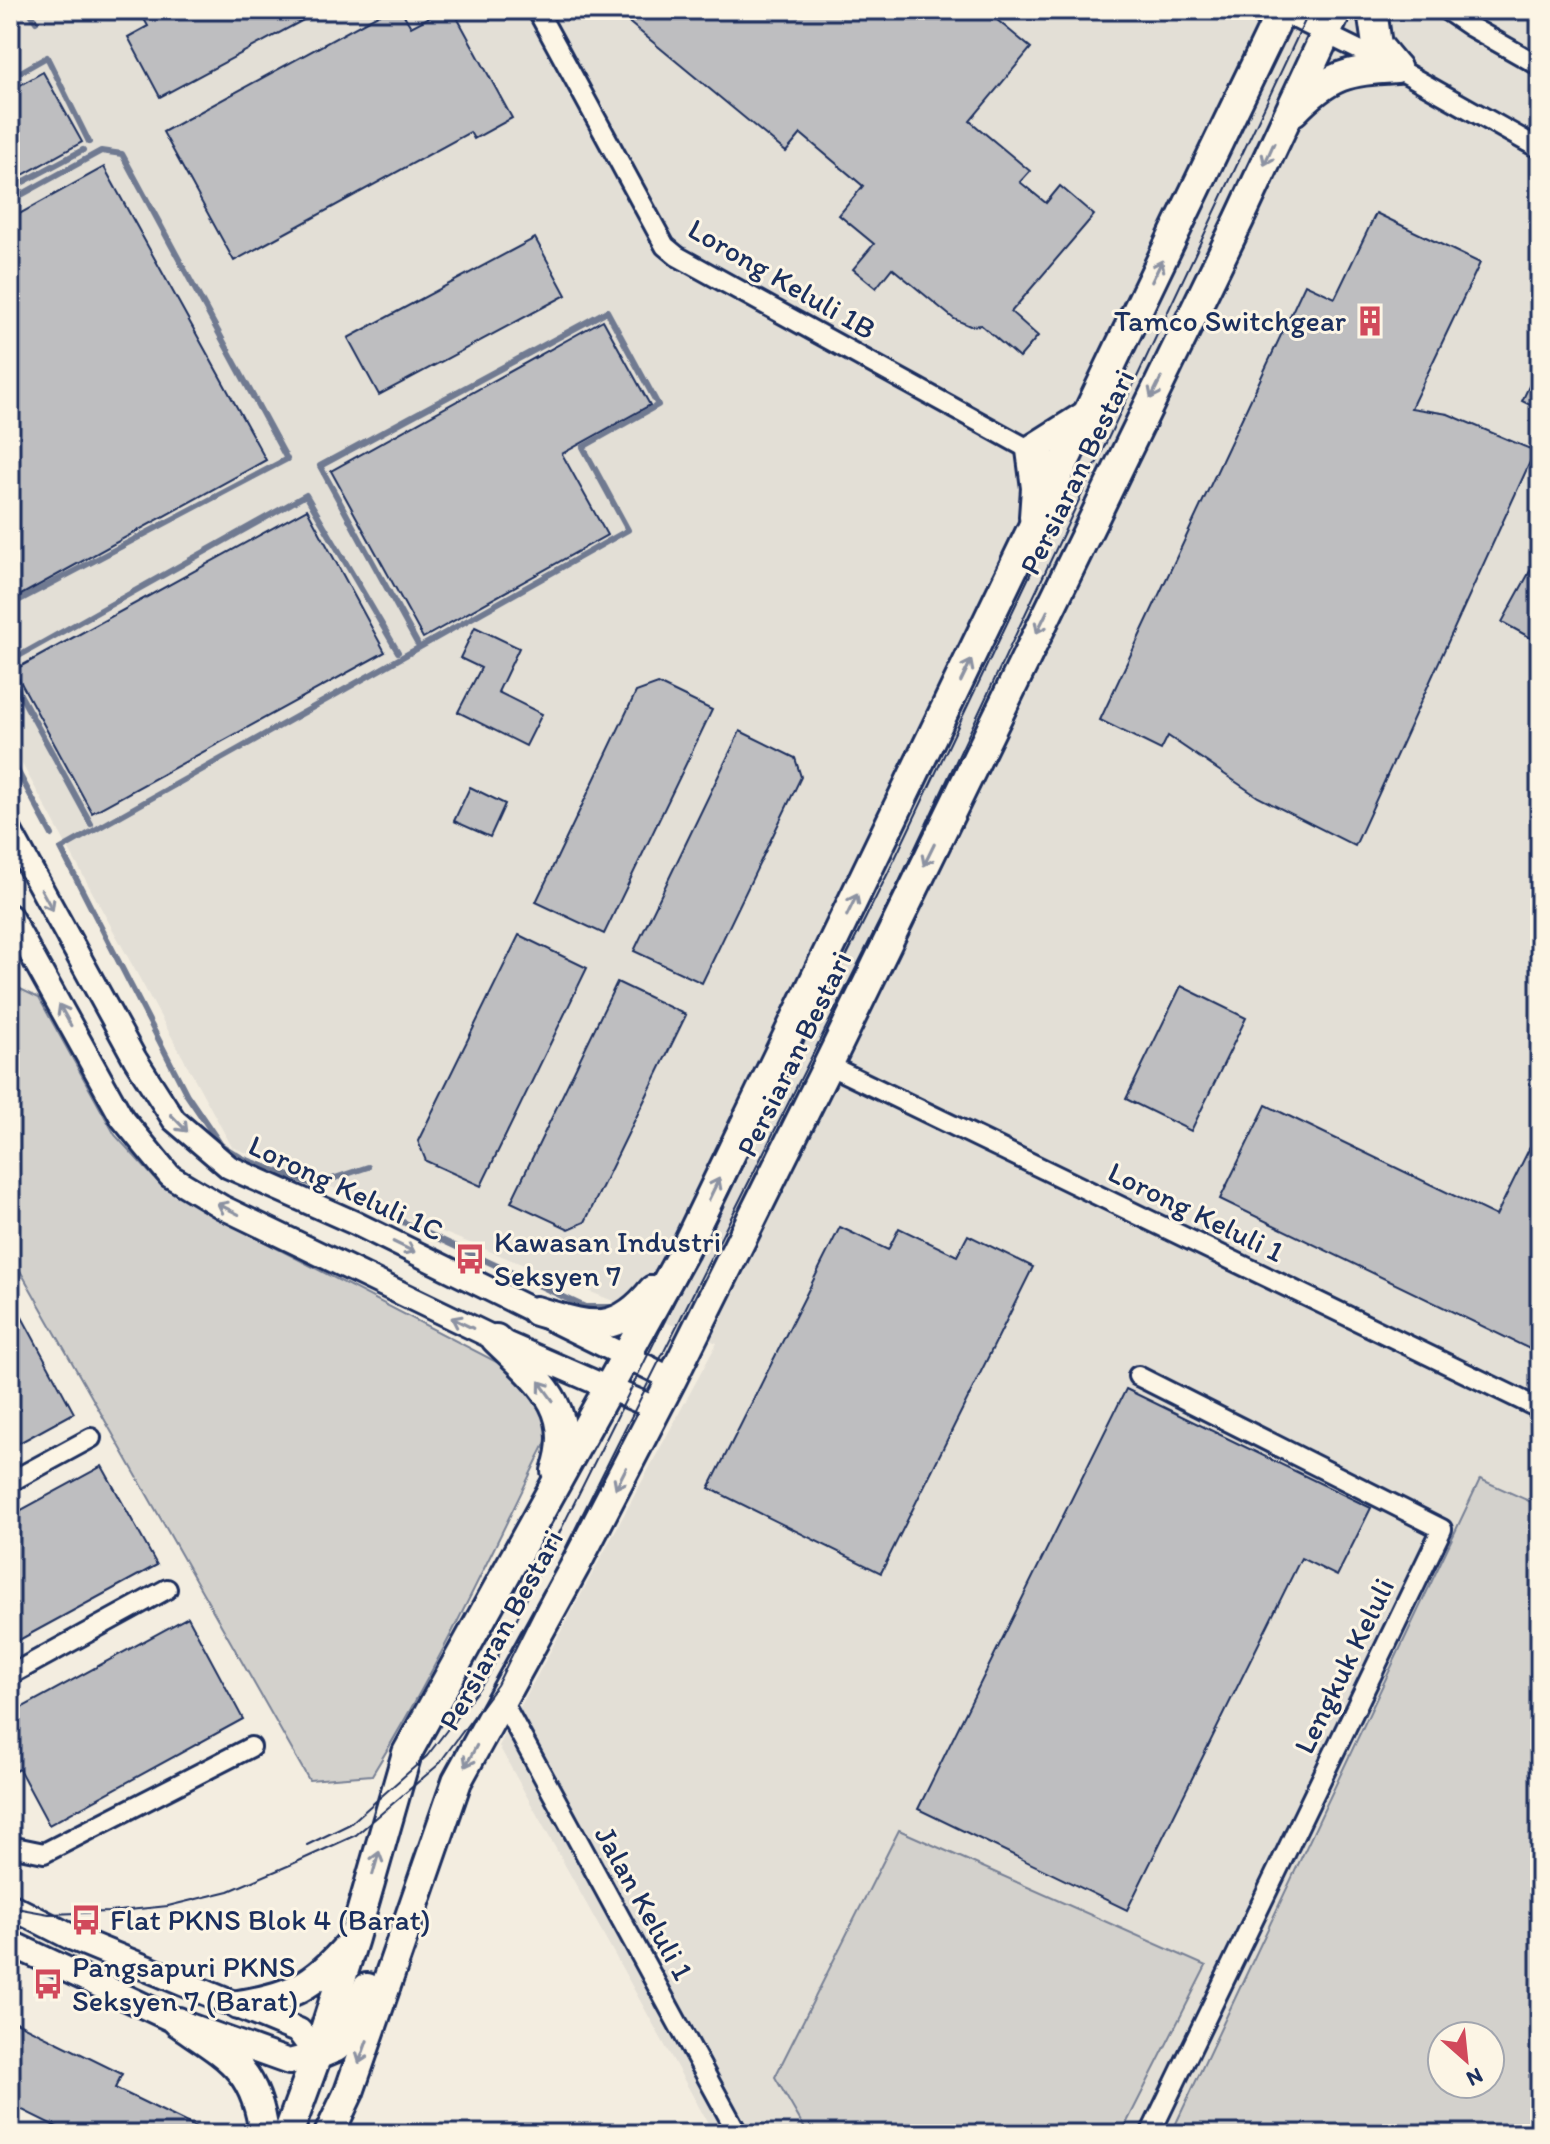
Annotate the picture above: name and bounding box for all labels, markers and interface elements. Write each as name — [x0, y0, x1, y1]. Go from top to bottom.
one-way arrow — [1260, 141, 1275, 165]
street label: Lorong Keluli 1B — [682, 210, 883, 347]
one-way arrow — [1150, 259, 1165, 283]
place label: Tamco Switchgear — [1114, 302, 1347, 339]
building icon: Tamco Switchgear — [1353, 304, 1387, 338]
street label: Persiaran Bestari — [1011, 363, 1142, 580]
one-way arrow — [1148, 375, 1163, 399]
one-way arrow — [1034, 609, 1049, 633]
one-way arrow — [958, 659, 974, 683]
one-way arrow — [920, 843, 936, 867]
one-way arrow — [39, 887, 55, 911]
one-way arrow — [845, 893, 861, 917]
street label: Persiaran Bestari — [728, 945, 859, 1162]
one-way arrow — [57, 1004, 73, 1027]
one-way arrow — [169, 1113, 188, 1132]
street label: Lorong Keluli 1C — [243, 1126, 449, 1249]
street label: Lorong Keluli 1 — [1102, 1153, 1290, 1270]
one-way arrow — [707, 1177, 723, 1201]
one-way arrow — [216, 1201, 240, 1217]
place label: Kawasan Industri Seksyen 7 — [494, 1223, 721, 1294]
one-way arrow — [392, 1240, 416, 1255]
bus stop icon: Kawasan Industri Seksyen 7 — [453, 1242, 487, 1276]
one-way arrow — [450, 1315, 474, 1330]
one-way arrow — [538, 1381, 555, 1402]
one-way arrow — [613, 1466, 628, 1489]
street label: Persiaran Bestari — [430, 1523, 571, 1737]
street label: Lengkuk Keluli — [1285, 1572, 1402, 1760]
one-way arrow — [462, 1744, 478, 1767]
street label: Jalan Keluli 1 — [587, 1819, 702, 1986]
one-way arrow — [369, 1851, 384, 1877]
place label: Flat PKNS Blok 4 (Barat) — [110, 1901, 430, 1938]
bus stop icon: Flat PKNS Blok 4 (Barat) — [69, 1903, 103, 1937]
place label: Pangsapuri PKNS Seksyen 7 (Barat) — [72, 1948, 298, 2019]
bus stop icon: Pangsapuri PKNS Seksyen 7 (Barat) — [31, 1967, 65, 2001]
north arrow — [1426, 2020, 1506, 2100]
one-way arrow — [354, 2040, 369, 2065]
text: N — [1462, 2062, 1488, 2093]

